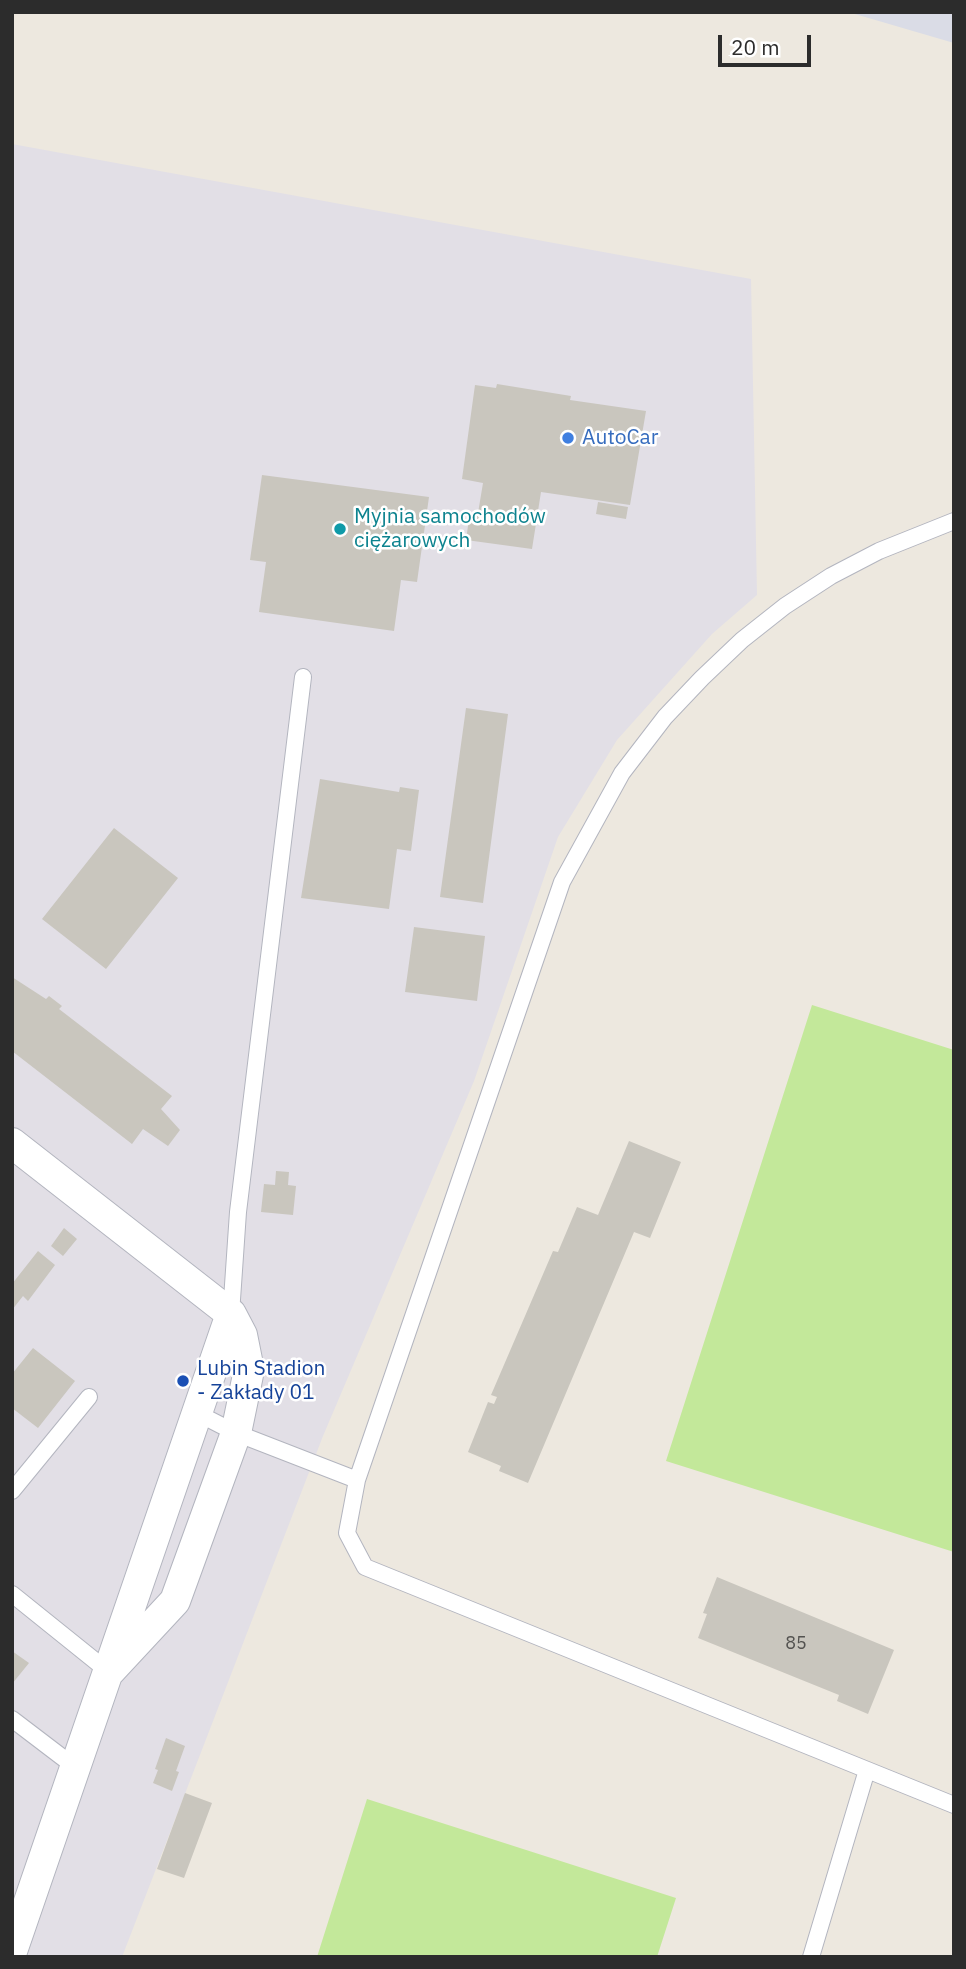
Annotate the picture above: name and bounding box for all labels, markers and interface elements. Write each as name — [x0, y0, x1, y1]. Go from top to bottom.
scale bar — [721, 21, 814, 65]
text: 20 m — [731, 33, 780, 61]
place label: AutoCar — [582, 425, 658, 451]
marker: AutoCar — [560, 430, 576, 446]
place label: Myjnia samochodów ciężarowych — [354, 504, 546, 554]
marker: Myjnia samochodów ciężarowych — [332, 521, 348, 537]
place label: Lubin Stadion - Zakłady 01 — [197, 1356, 325, 1406]
marker: Lubin Stadion - Zakłady 01 — [175, 1373, 191, 1389]
house number: 85 — [785, 1633, 807, 1655]

